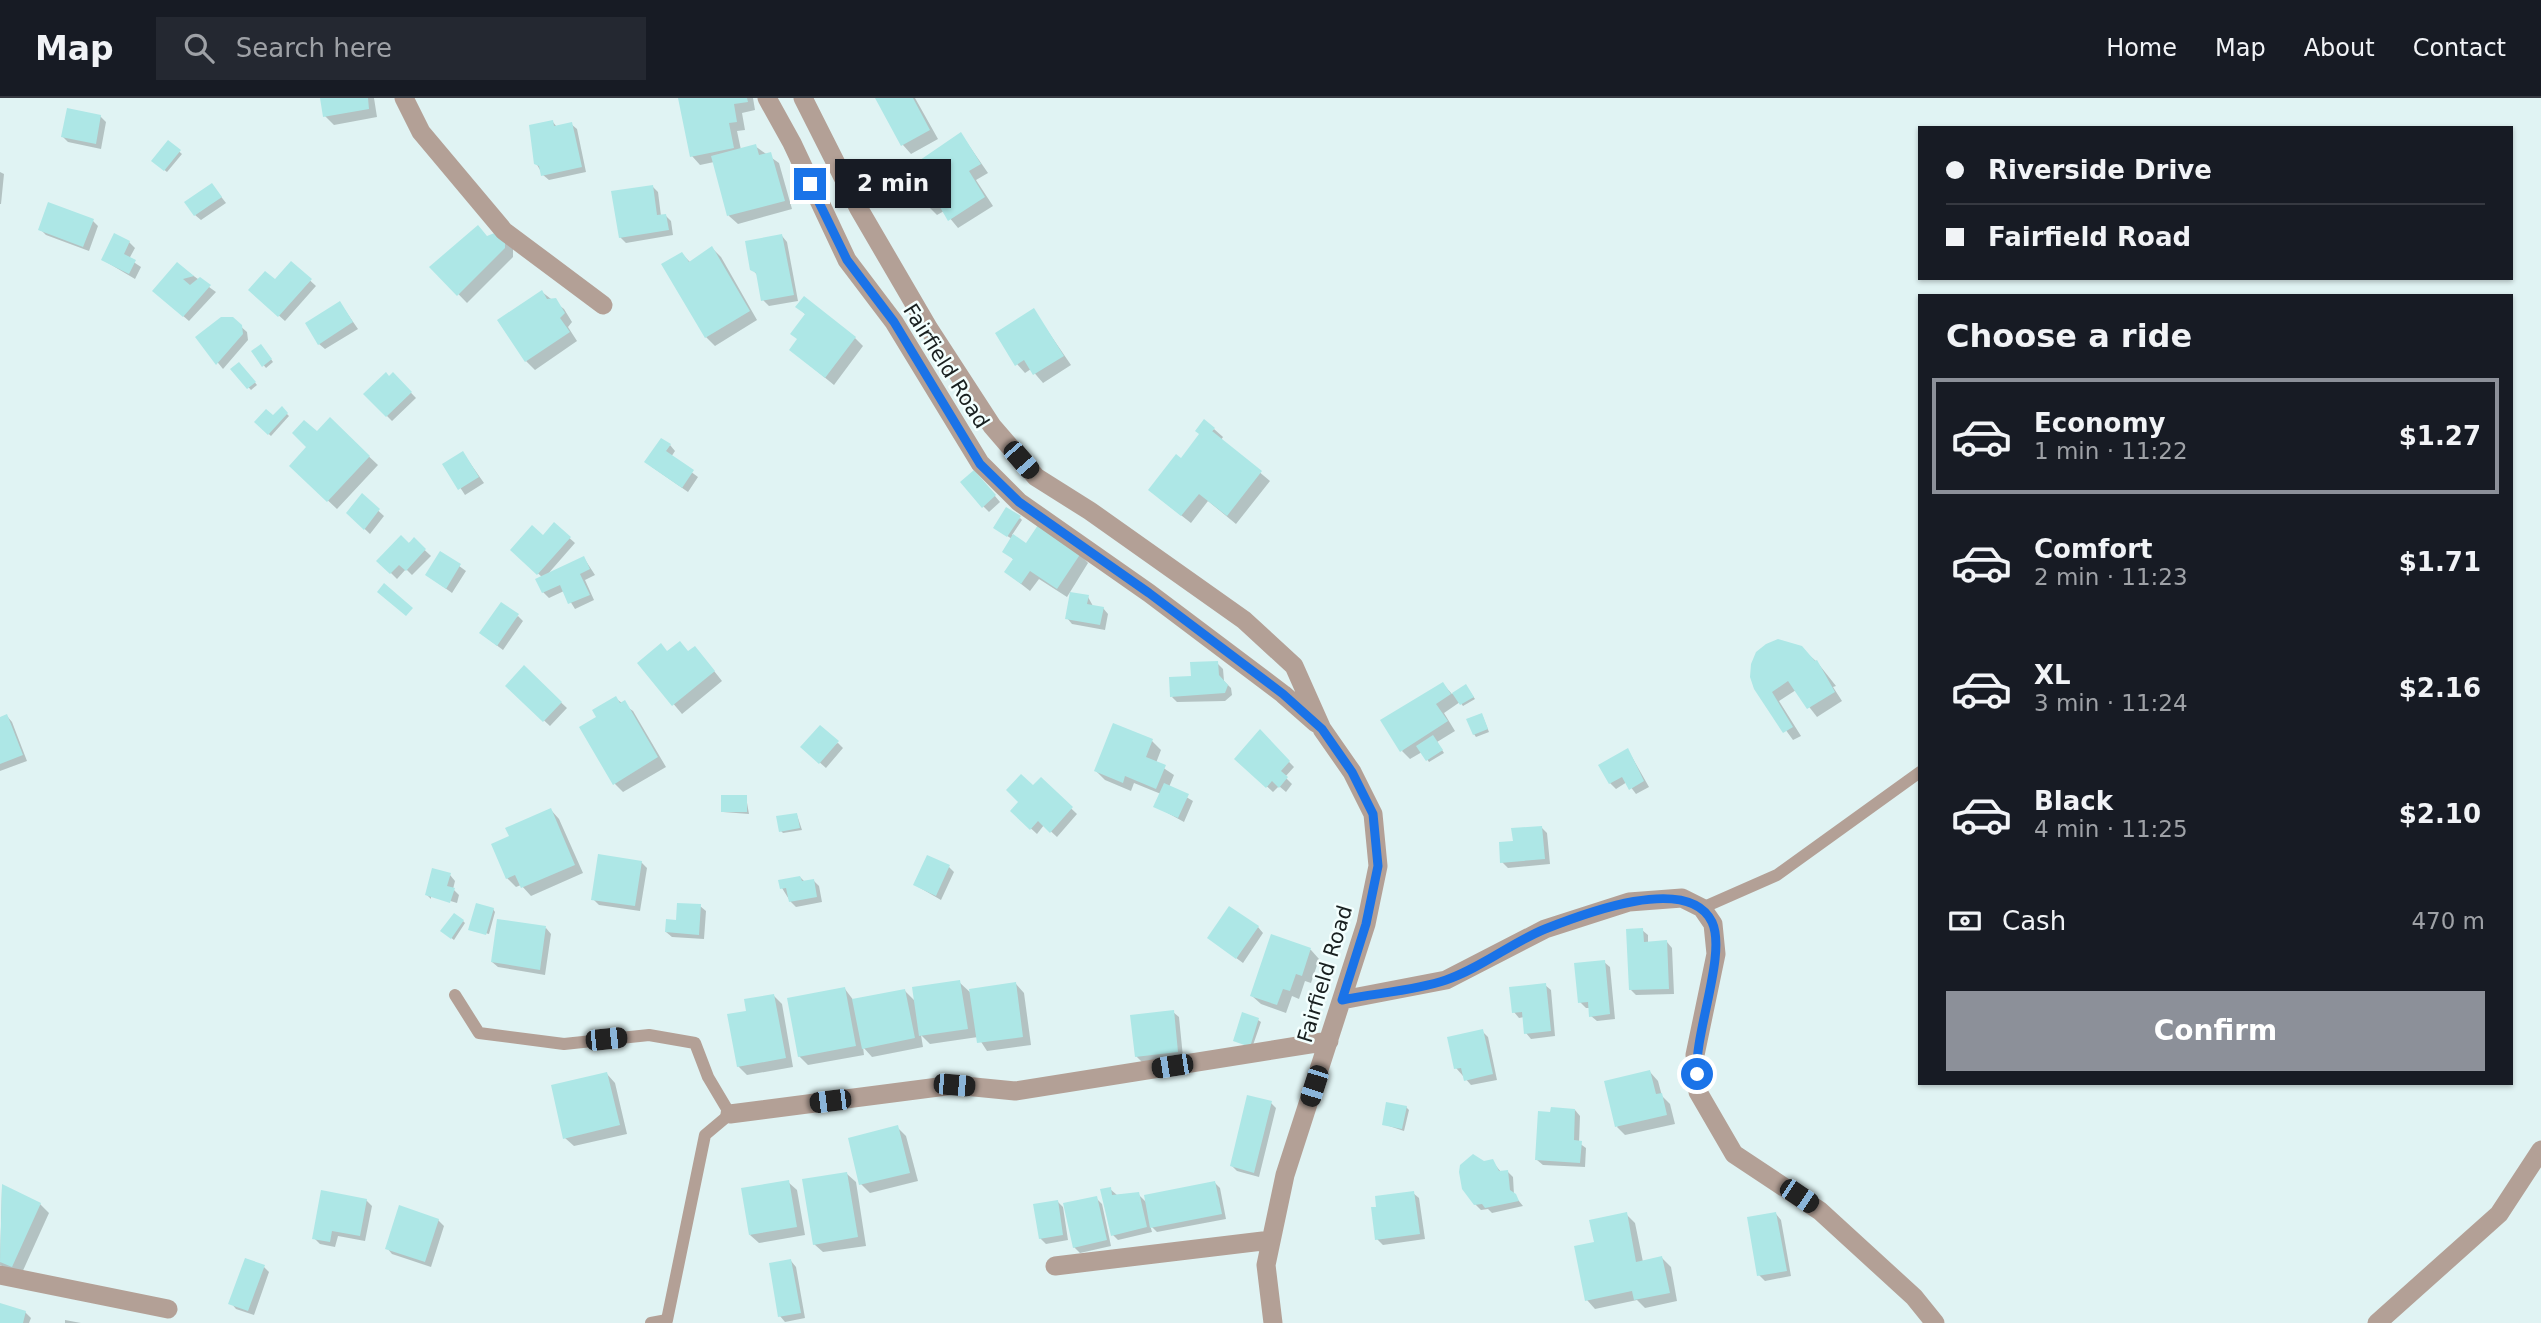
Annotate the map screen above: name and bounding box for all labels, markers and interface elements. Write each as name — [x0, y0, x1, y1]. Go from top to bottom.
search box — [156, 17, 646, 80]
text: Map — [35, 29, 114, 68]
icon: search — [180, 29, 218, 67]
text: Search here — [236, 33, 392, 63]
text: Home — [2106, 34, 2177, 62]
text: Map — [2215, 34, 2266, 62]
text: About — [2304, 34, 2375, 62]
text: Contact — [2413, 34, 2506, 62]
text: Riverside Drive — [1988, 155, 2212, 185]
callout: 2 min — [834, 160, 950, 208]
route end — [794, 168, 826, 200]
text: 2 min — [857, 170, 929, 196]
text: Fairfield Road — [1988, 222, 2191, 252]
street label: Fairfield Road — [898, 299, 994, 433]
text: Choose a ride — [1946, 317, 2192, 355]
icon: car — [1950, 405, 2013, 468]
text: Economy — [2034, 408, 2165, 438]
text: $1.27 — [2399, 421, 2481, 451]
car — [1000, 437, 1043, 483]
text: 1 min · 11:22 — [2034, 438, 2188, 464]
icon: car — [1950, 531, 2013, 594]
text: Comfort — [2034, 534, 2152, 564]
text: $1.71 — [2399, 547, 2481, 577]
text: 2 min · 11:23 — [2034, 564, 2188, 590]
icon: car — [1950, 657, 2013, 720]
text: XL — [2034, 660, 2071, 690]
text: $2.16 — [2399, 673, 2481, 703]
text: 3 min · 11:24 — [2034, 690, 2188, 716]
icon: car — [1950, 783, 2013, 846]
text: Black — [2034, 786, 2113, 816]
text: $2.10 — [2399, 799, 2481, 829]
text: 4 min · 11:25 — [2034, 816, 2188, 842]
icon: cash — [1946, 902, 1984, 940]
street label: Fairfield Road — [1293, 903, 1357, 1045]
text: Cash — [2002, 906, 2066, 936]
text: 470 m — [2411, 908, 2485, 934]
button: Confirm — [1946, 991, 2485, 1071]
car — [585, 1026, 628, 1052]
car — [1150, 1052, 1195, 1080]
route start — [1681, 1058, 1713, 1090]
car — [1298, 1063, 1331, 1109]
car — [933, 1073, 976, 1097]
car — [808, 1088, 853, 1114]
car — [1776, 1176, 1823, 1216]

